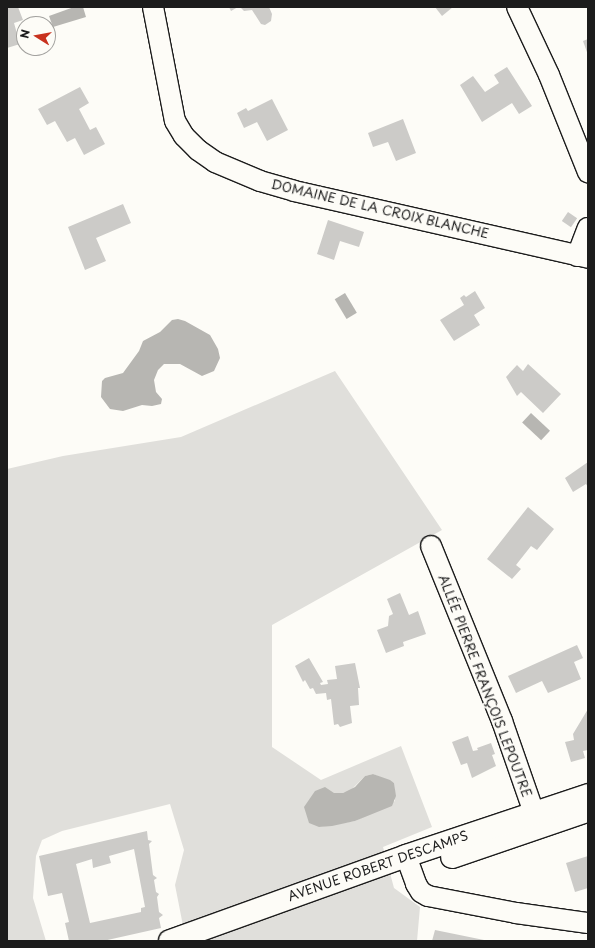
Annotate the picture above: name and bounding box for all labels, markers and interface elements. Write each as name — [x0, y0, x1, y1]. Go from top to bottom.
north arrow — [16, 16, 56, 56]
text: N — [16, 28, 34, 40]
street label: DOMAINE DE LA CROIX BLANCHE — [269, 176, 491, 242]
street label: ALLÉE PIERRE FRANÇOIS LEPOUTRE — [435, 572, 535, 800]
street label: AVENUE ROBERT DESCAMPS — [285, 828, 471, 904]

